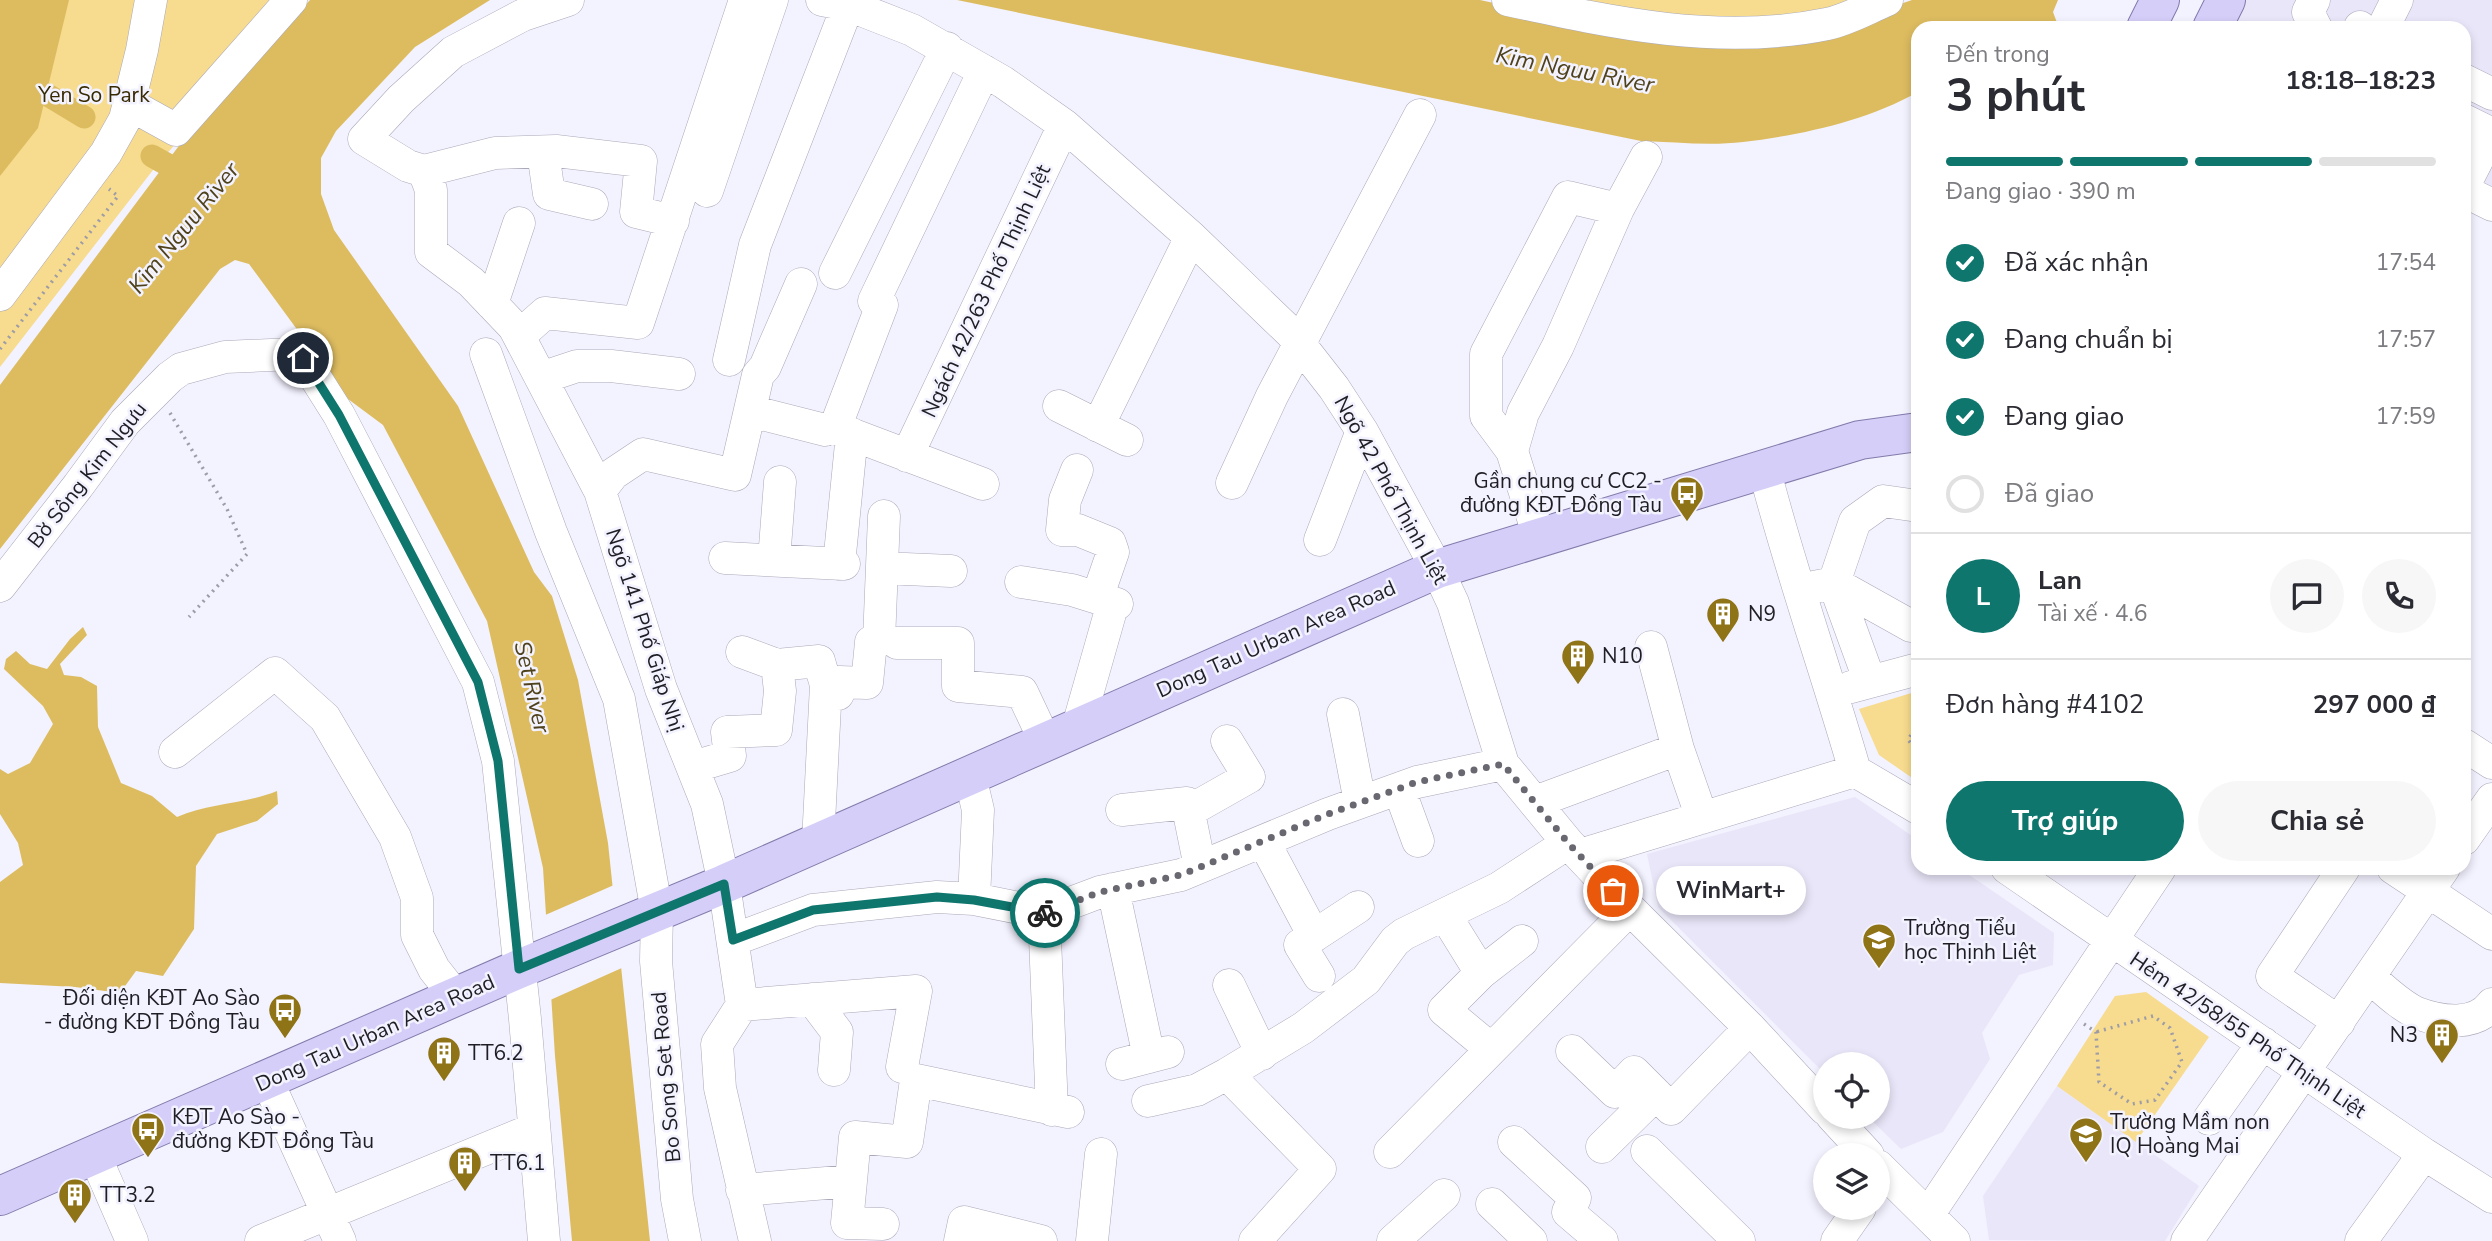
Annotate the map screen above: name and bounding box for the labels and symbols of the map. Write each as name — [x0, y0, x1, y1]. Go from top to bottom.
water label: Kim Nguu River — [1493, 39, 1657, 101]
park label: Yen So Park — [37, 81, 150, 109]
water label: Kim Nguu River — [121, 155, 247, 300]
street label: Ngách 42/263 Phố Thịnh Liệt — [915, 159, 1057, 422]
pin — [273, 328, 333, 388]
street label: Ngõ 42 Phố Thịnh Liệt — [1328, 391, 1455, 590]
street label: Bờ Sông Kim Ngưu — [21, 396, 153, 554]
place label: Gần chung cư CC2 - đường KĐT Đồng Tàu — [1460, 467, 1662, 519]
bus stop icon: Gần chung cư CC2 - đường KĐT Đồng Tàu — [1668, 474, 1706, 523]
street label: Ngõ 141 Phố Giáp Nhị — [599, 525, 691, 735]
street label: Dong Tau Urban Area Road — [1152, 574, 1400, 704]
building icon: N9 — [1704, 595, 1742, 644]
place label: N9 — [1748, 600, 1776, 628]
building icon: N10 — [1559, 637, 1597, 686]
water label: Set River — [506, 638, 558, 737]
place label: N10 — [1602, 642, 1643, 670]
pin — [1583, 861, 1643, 921]
callout: WinMart+ — [1655, 866, 1806, 916]
courier — [1010, 878, 1080, 948]
place label: Trường Tiểu học Thịnh Liệt — [1904, 914, 2037, 966]
school or university icon: Trường Tiểu học Thịnh Liệt — [1860, 921, 1898, 970]
street label: Hẻm 42/58/55 Phố Thịnh Liệt — [2124, 945, 2372, 1125]
street label: Dong Tau Urban Area Road — [251, 968, 499, 1098]
place label: Đối diện KĐT Ao Sào - đường KĐT Đồng Tàu — [44, 984, 260, 1036]
bus stop icon: Đối diện KĐT Ao Sào - đường KĐT Đồng Tàu — [266, 991, 304, 1040]
street label: Bo Song Set Road — [645, 991, 687, 1163]
building icon: N3 — [2423, 1016, 2461, 1065]
place label: N3 — [2390, 1021, 2418, 1049]
building icon: TT6.2 — [425, 1034, 463, 1083]
place label: TT6.2 — [468, 1039, 524, 1067]
place label: KĐT Ao Sào - đường KĐT Đồng Tàu — [172, 1103, 374, 1155]
place label: Trường Mầm non IQ Hoàng Mai — [2110, 1108, 2270, 1160]
bus stop icon: KĐT Ao Sào - đường KĐT Đồng Tàu — [129, 1110, 167, 1159]
school or university icon: Trường Mầm non IQ Hoàng Mai — [2067, 1115, 2105, 1164]
building icon: TT6.1 — [446, 1144, 484, 1193]
place label: TT6.1 — [490, 1149, 546, 1177]
building icon: TT3.2 — [56, 1176, 94, 1225]
place label: TT3.2 — [100, 1181, 156, 1209]

